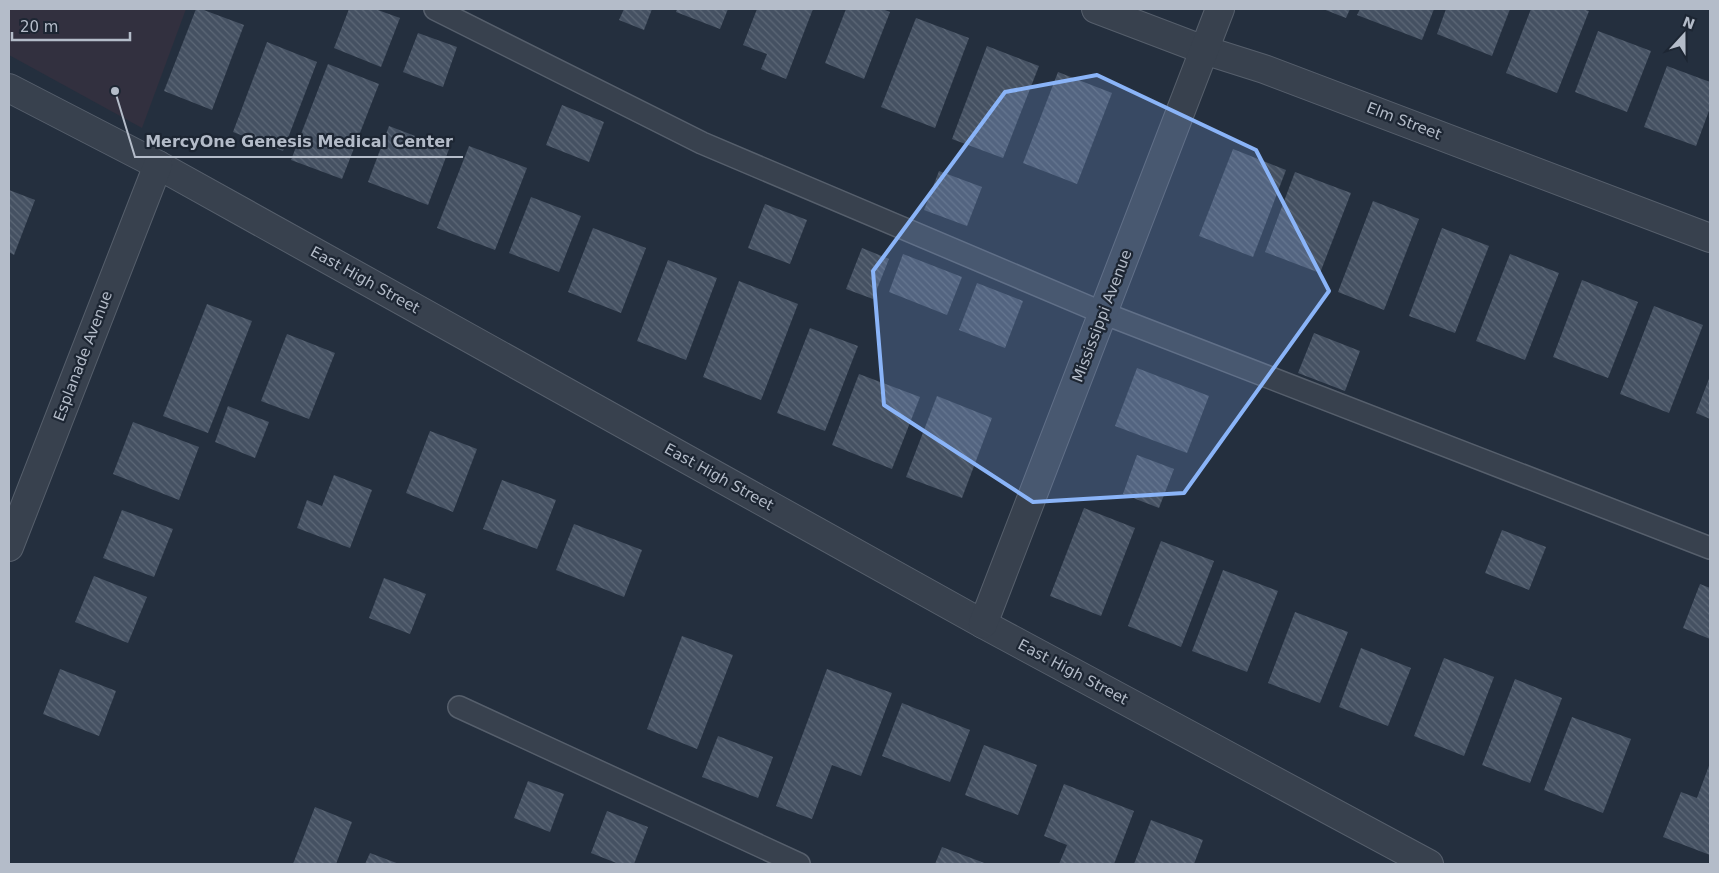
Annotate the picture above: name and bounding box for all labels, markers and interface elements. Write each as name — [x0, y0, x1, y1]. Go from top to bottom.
scale bar — [12, 10, 130, 42]
north arrow — [1659, 10, 1709, 60]
text: N — [1680, 13, 1697, 32]
text: 20 m — [20, 18, 58, 36]
street label: Elm Street — [1364, 99, 1444, 144]
callout: MercyOne Genesis Medical Center — [135, 126, 463, 157]
text: MercyOne Genesis Medical Center — [145, 132, 453, 151]
street label: East High Street — [307, 243, 423, 317]
street label: Mississippi Avenue — [1068, 247, 1136, 385]
street label: Esplanade Avenue — [50, 288, 116, 424]
street label: East High Street — [661, 440, 777, 514]
street label: East High Street — [1015, 635, 1131, 709]

